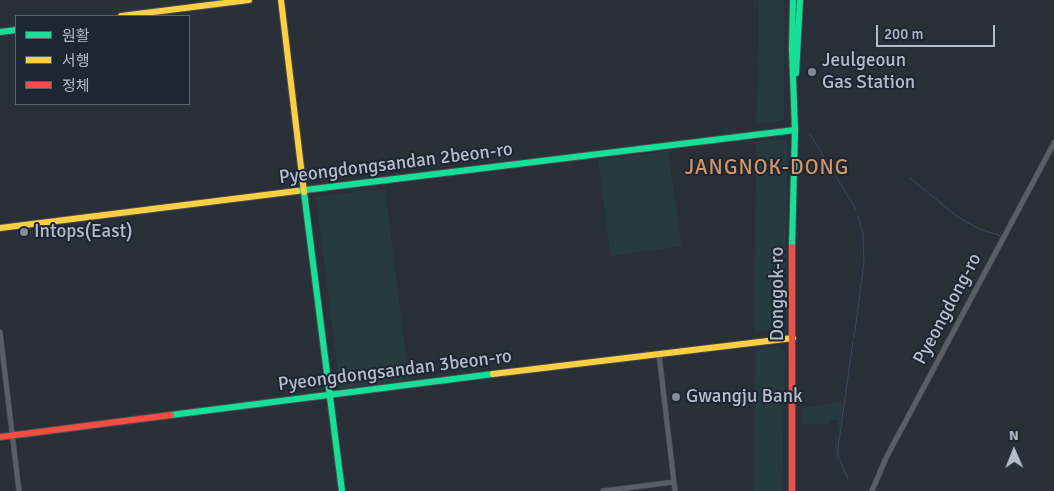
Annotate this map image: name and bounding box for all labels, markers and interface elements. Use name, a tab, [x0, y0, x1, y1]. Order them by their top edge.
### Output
legend	[15, 15, 190, 105]
scale bar	[879, 15, 998, 47]
text: 200 m	[884, 25, 924, 43]
text: 원활	[62, 27, 90, 45]
place label: Jeulgeoun Gas Station	[822, 50, 915, 94]
text: 서행	[62, 52, 90, 70]
marker: Jeulgeoun Gas Station	[806, 66, 818, 78]
text: 정체	[62, 77, 90, 95]
street label: Pyeongdongsandan 2beon-ro	[278, 138, 514, 190]
district label: JANGNOK-DONG	[683, 155, 851, 181]
place label: Intops(East)	[34, 221, 132, 243]
marker: Intops(East)	[18, 226, 30, 238]
street label: Donggok-ro	[767, 247, 789, 341]
street label: Pyeongdong-ro	[909, 249, 987, 369]
street label: Pyeongdongsandan 3beon-ro	[277, 345, 513, 397]
place label: Gwangju Bank	[686, 386, 803, 408]
marker: Gwangju Bank	[670, 391, 682, 403]
north arrow	[989, 426, 1039, 476]
text: N	[1009, 427, 1019, 444]

